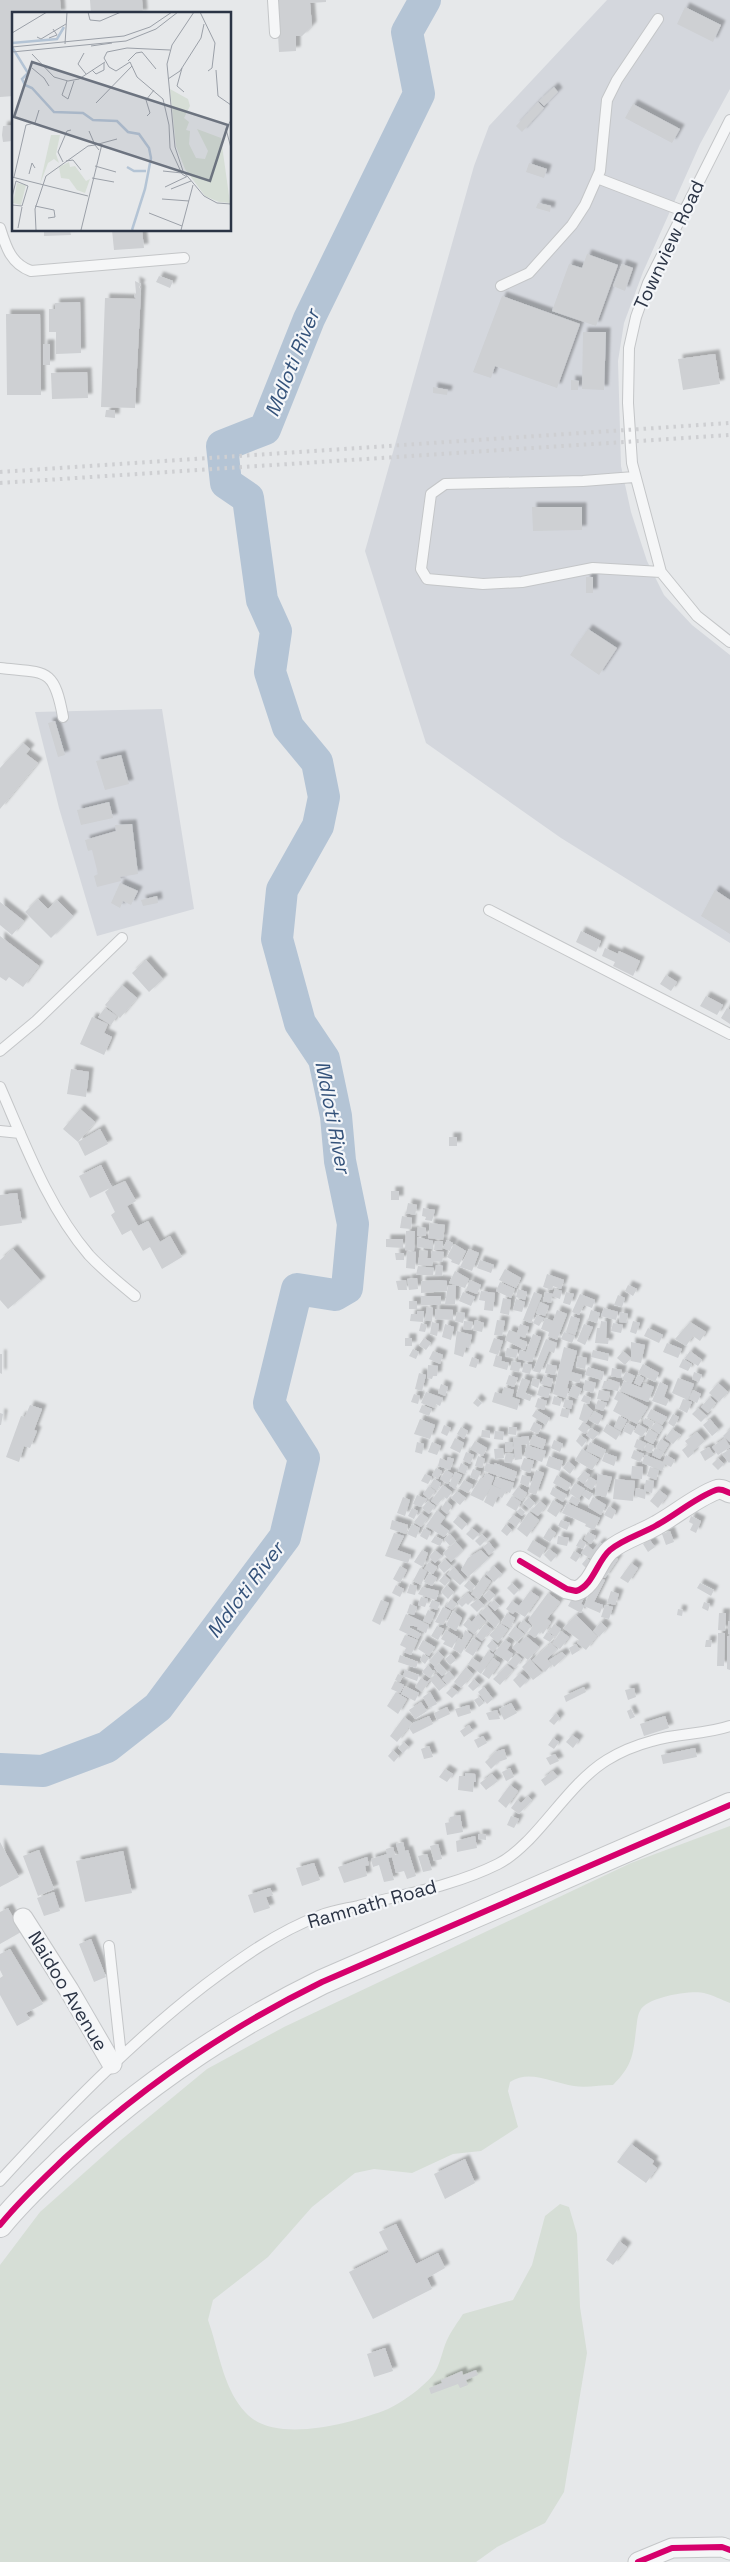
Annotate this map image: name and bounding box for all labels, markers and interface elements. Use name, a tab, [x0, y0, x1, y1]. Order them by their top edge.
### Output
inset map	[12, 12, 231, 231]
street label: Townview Road	[628, 176, 710, 314]
water label: Mdloti River	[259, 303, 326, 421]
water label: Mdloti River	[309, 1059, 357, 1178]
water label: Mdloti River	[200, 1535, 291, 1643]
street label: Ramnath Road	[305, 1874, 439, 1934]
street label: Naidoo Avenue	[22, 1926, 114, 2056]

